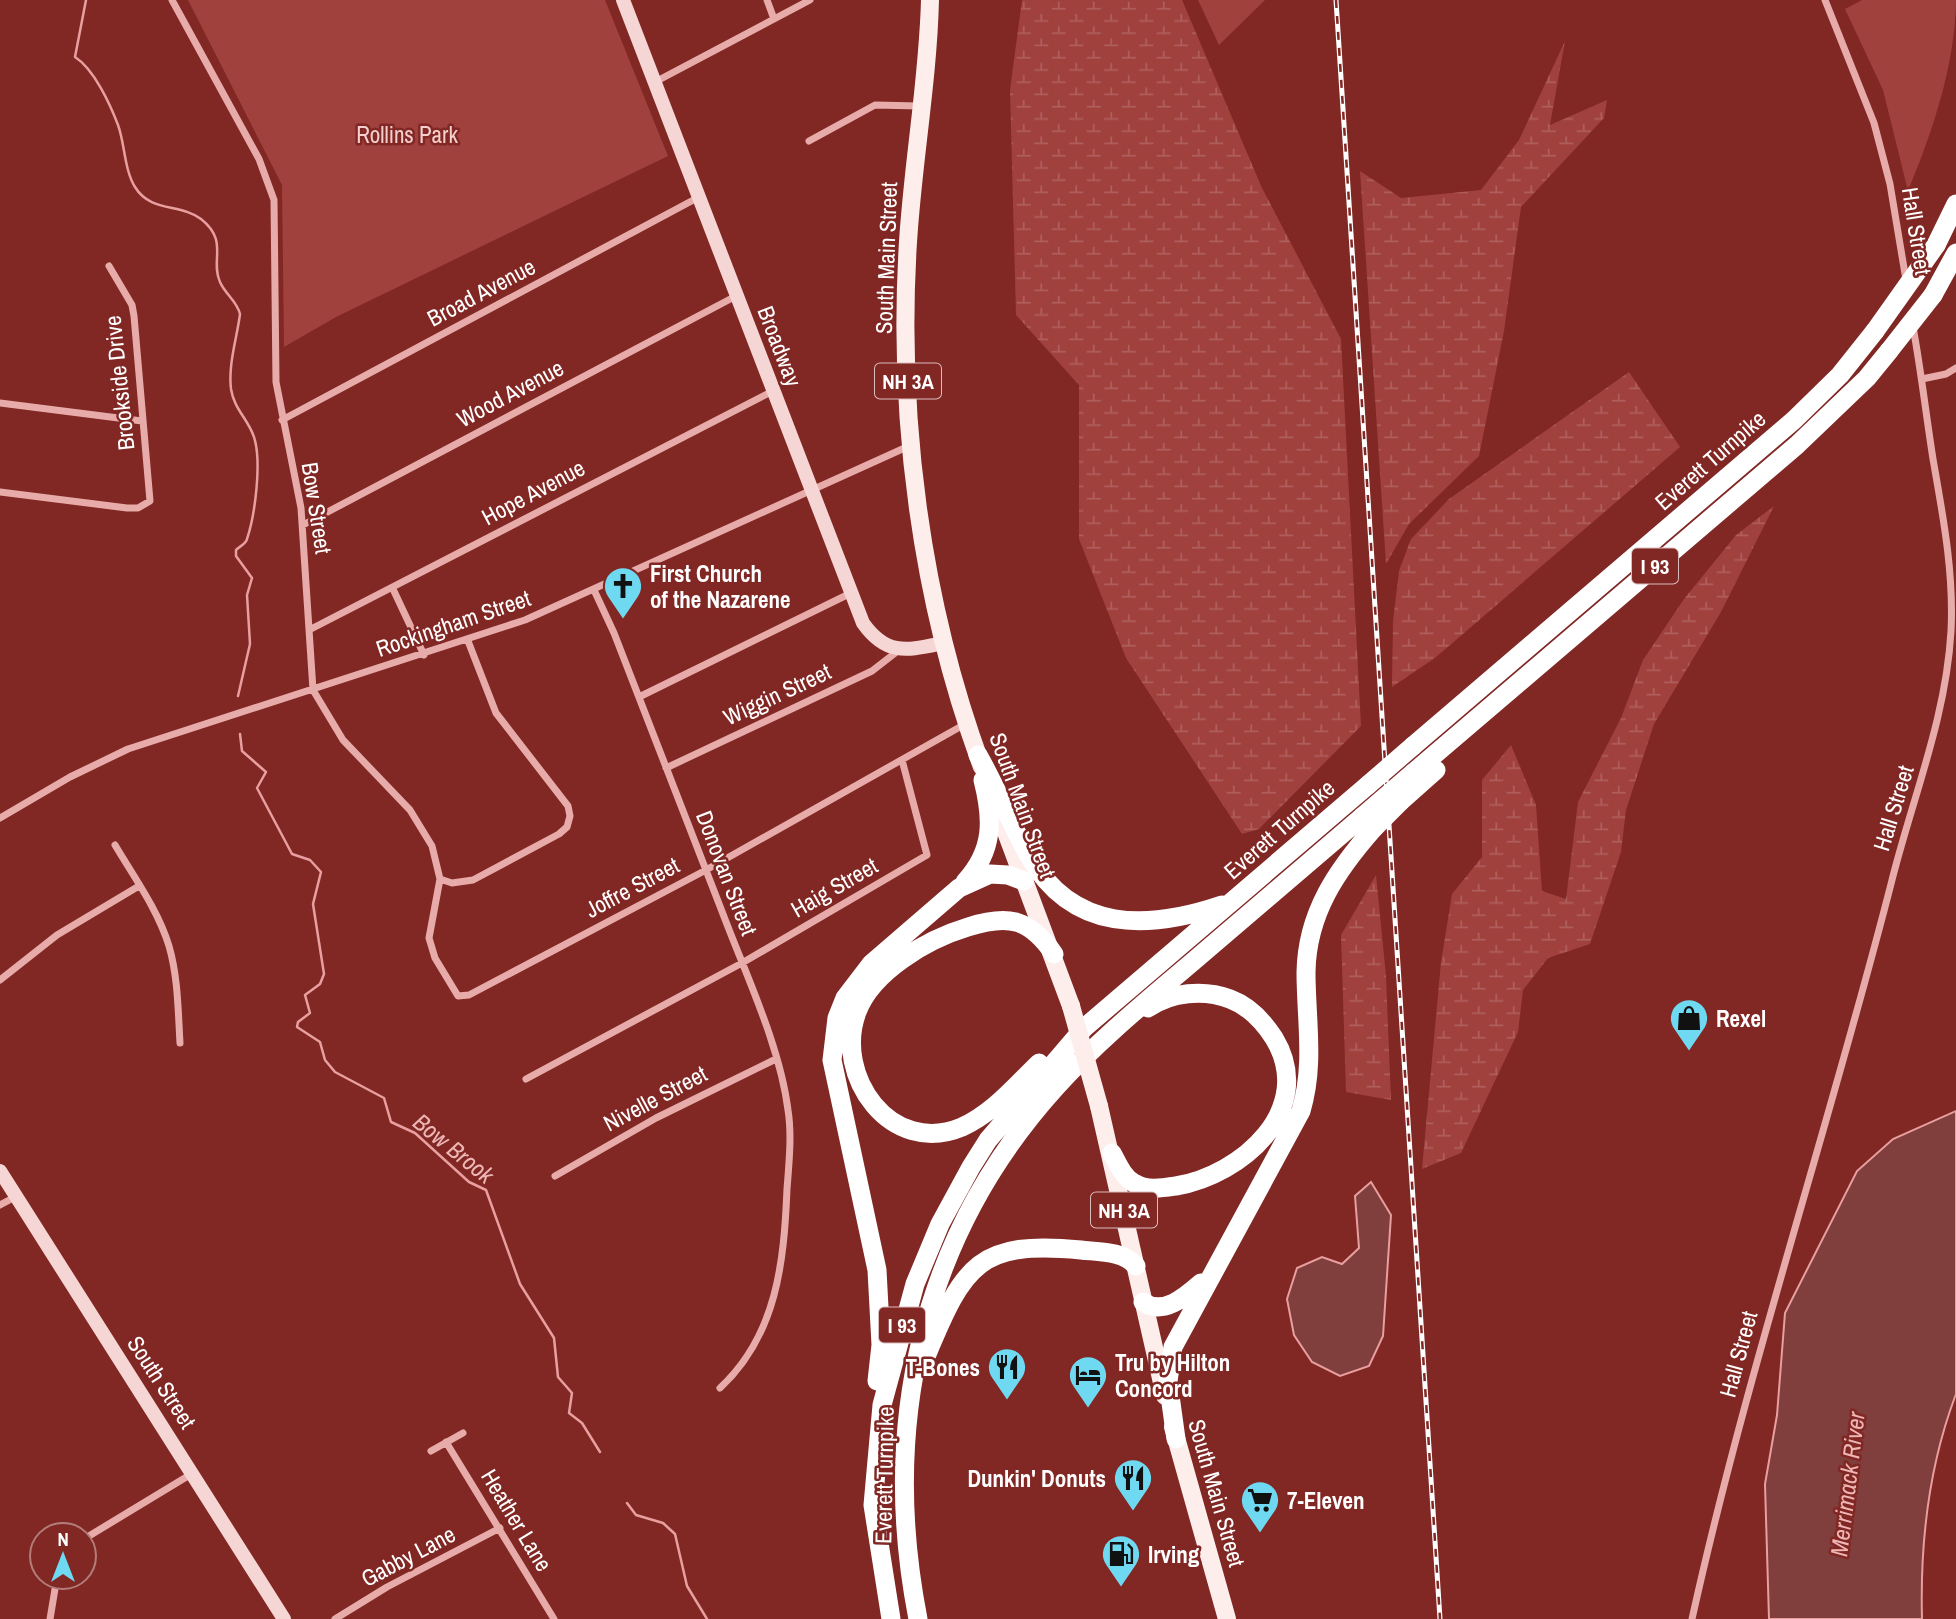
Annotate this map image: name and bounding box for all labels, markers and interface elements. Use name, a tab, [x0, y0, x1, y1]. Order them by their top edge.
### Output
park label: Rollins Park	[356, 119, 458, 150]
street label: South Main Street	[868, 181, 904, 335]
street label: Hall Street	[1895, 185, 1939, 277]
street label: Broad Avenue	[422, 251, 540, 333]
street label: Broadway	[751, 301, 810, 391]
street label: Brookside Drive	[97, 314, 141, 452]
street label: Wood Avenue	[451, 352, 569, 434]
road number: NH 3A	[875, 364, 941, 398]
street label: Everett Turnpike	[1648, 403, 1772, 517]
street label: Hope Avenue	[476, 452, 590, 532]
street label: Bow Street	[294, 460, 340, 556]
road number: I 93	[1632, 548, 1678, 584]
place label: First Church of the Nazarene	[650, 558, 790, 615]
church icon: First Church of the Nazarene	[602, 565, 644, 620]
street label: Rockingham Street	[372, 582, 534, 664]
street label: Wiggin Street	[718, 656, 836, 732]
street label: South Main Street	[982, 728, 1064, 882]
street label: Hall Street	[1865, 761, 1921, 855]
street label: Everett Turnpike	[1217, 772, 1341, 886]
street label: Donovan Street	[689, 806, 765, 940]
street label: Joffre Street	[580, 849, 684, 925]
street label: Haig Street	[785, 850, 883, 924]
shop icon: Rexel	[1668, 997, 1710, 1052]
place label: Rexel	[1716, 1003, 1766, 1034]
street label: Nivelle Street	[598, 1058, 712, 1138]
water label: Bow Brook	[407, 1106, 502, 1191]
road number: NH 3A	[1091, 1192, 1157, 1228]
street label: Hall Street	[1712, 1307, 1764, 1401]
road number: I 93	[879, 1308, 925, 1342]
street label: South Street	[120, 1330, 204, 1434]
restaurant icon: T-Bones	[986, 1346, 1028, 1401]
place label: Tru by Hilton Concord	[1115, 1347, 1230, 1404]
place label: T-Bones	[906, 1352, 980, 1383]
hotel icon: Tru by Hilton Concord	[1067, 1354, 1109, 1409]
street label: Everett Turnpike	[867, 1406, 901, 1544]
water label: Merrimack River	[1822, 1408, 1872, 1558]
street label: South Main Street	[1181, 1416, 1253, 1570]
restaurant icon: Dunkin' Donuts	[1112, 1457, 1154, 1512]
street label: Heather Lane	[474, 1463, 560, 1577]
place label: Dunkin' Donuts	[967, 1463, 1106, 1494]
supermarket icon: 7-Eleven	[1239, 1479, 1281, 1534]
place label: 7-Eleven	[1287, 1485, 1365, 1516]
street label: Gabby Lane	[355, 1518, 461, 1594]
north arrow	[28, 1521, 98, 1591]
text: N	[57, 1526, 69, 1552]
fuel station icon: Irving	[1100, 1533, 1142, 1588]
place label: Irving	[1148, 1539, 1200, 1570]

